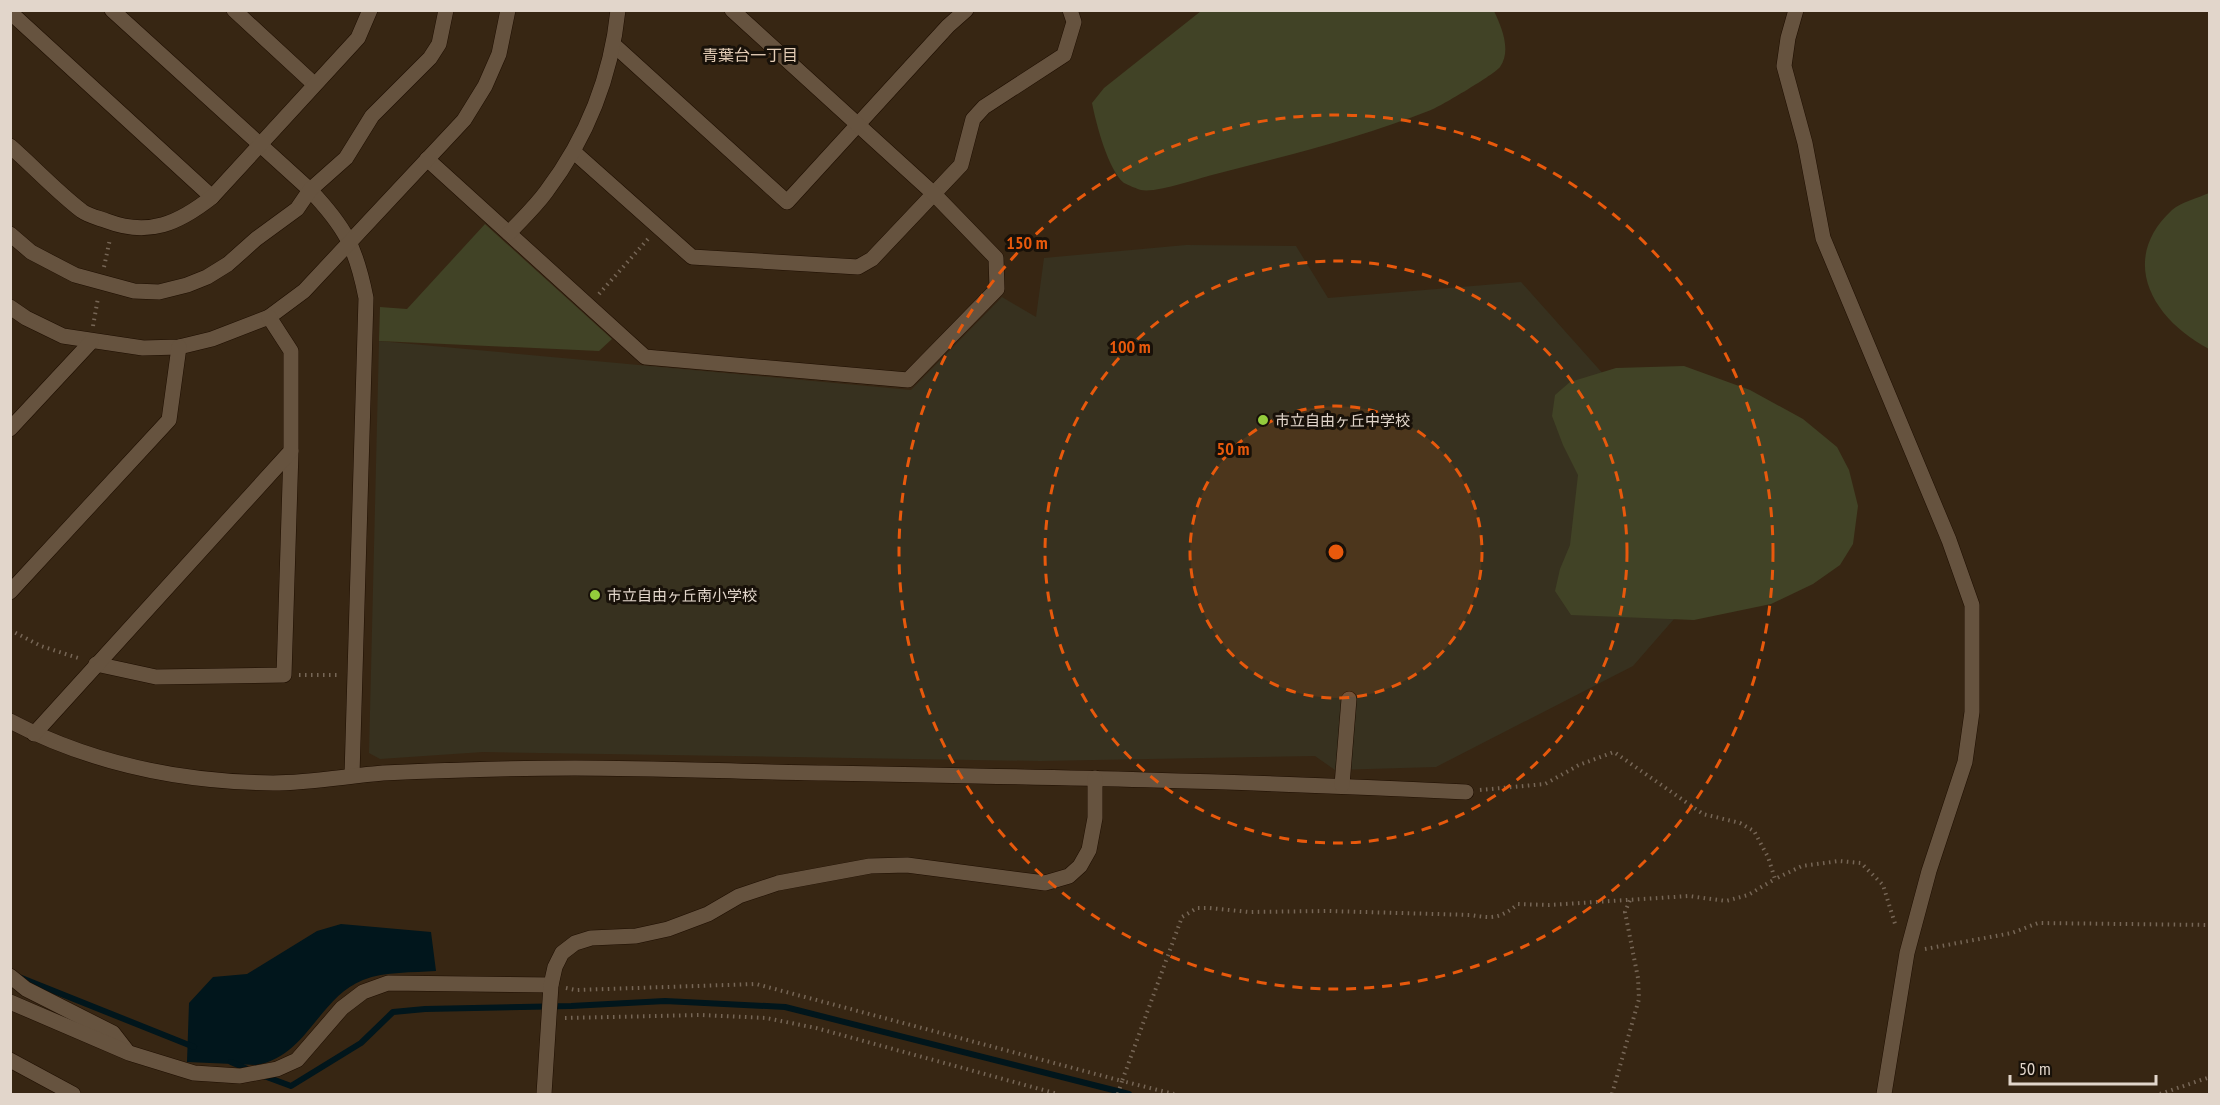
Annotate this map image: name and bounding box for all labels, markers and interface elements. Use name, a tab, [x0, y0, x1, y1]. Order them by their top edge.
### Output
district label: 青葉台一丁目	[702, 45, 798, 65]
text: 150 m	[1006, 231, 1048, 254]
text: 100 m	[1109, 335, 1151, 358]
place label: 市立自由ヶ丘中学校	[1275, 411, 1410, 430]
marker: 市立自由ヶ丘中学校	[1256, 413, 1270, 427]
text: 50 m	[1217, 437, 1249, 460]
centre of rings	[1326, 542, 1346, 562]
place label: 市立自由ヶ丘南小学校	[607, 586, 757, 605]
marker: 市立自由ヶ丘南小学校	[588, 588, 602, 602]
scale bar	[2010, 1048, 2156, 1086]
text: 50 m	[2019, 1057, 2051, 1080]

